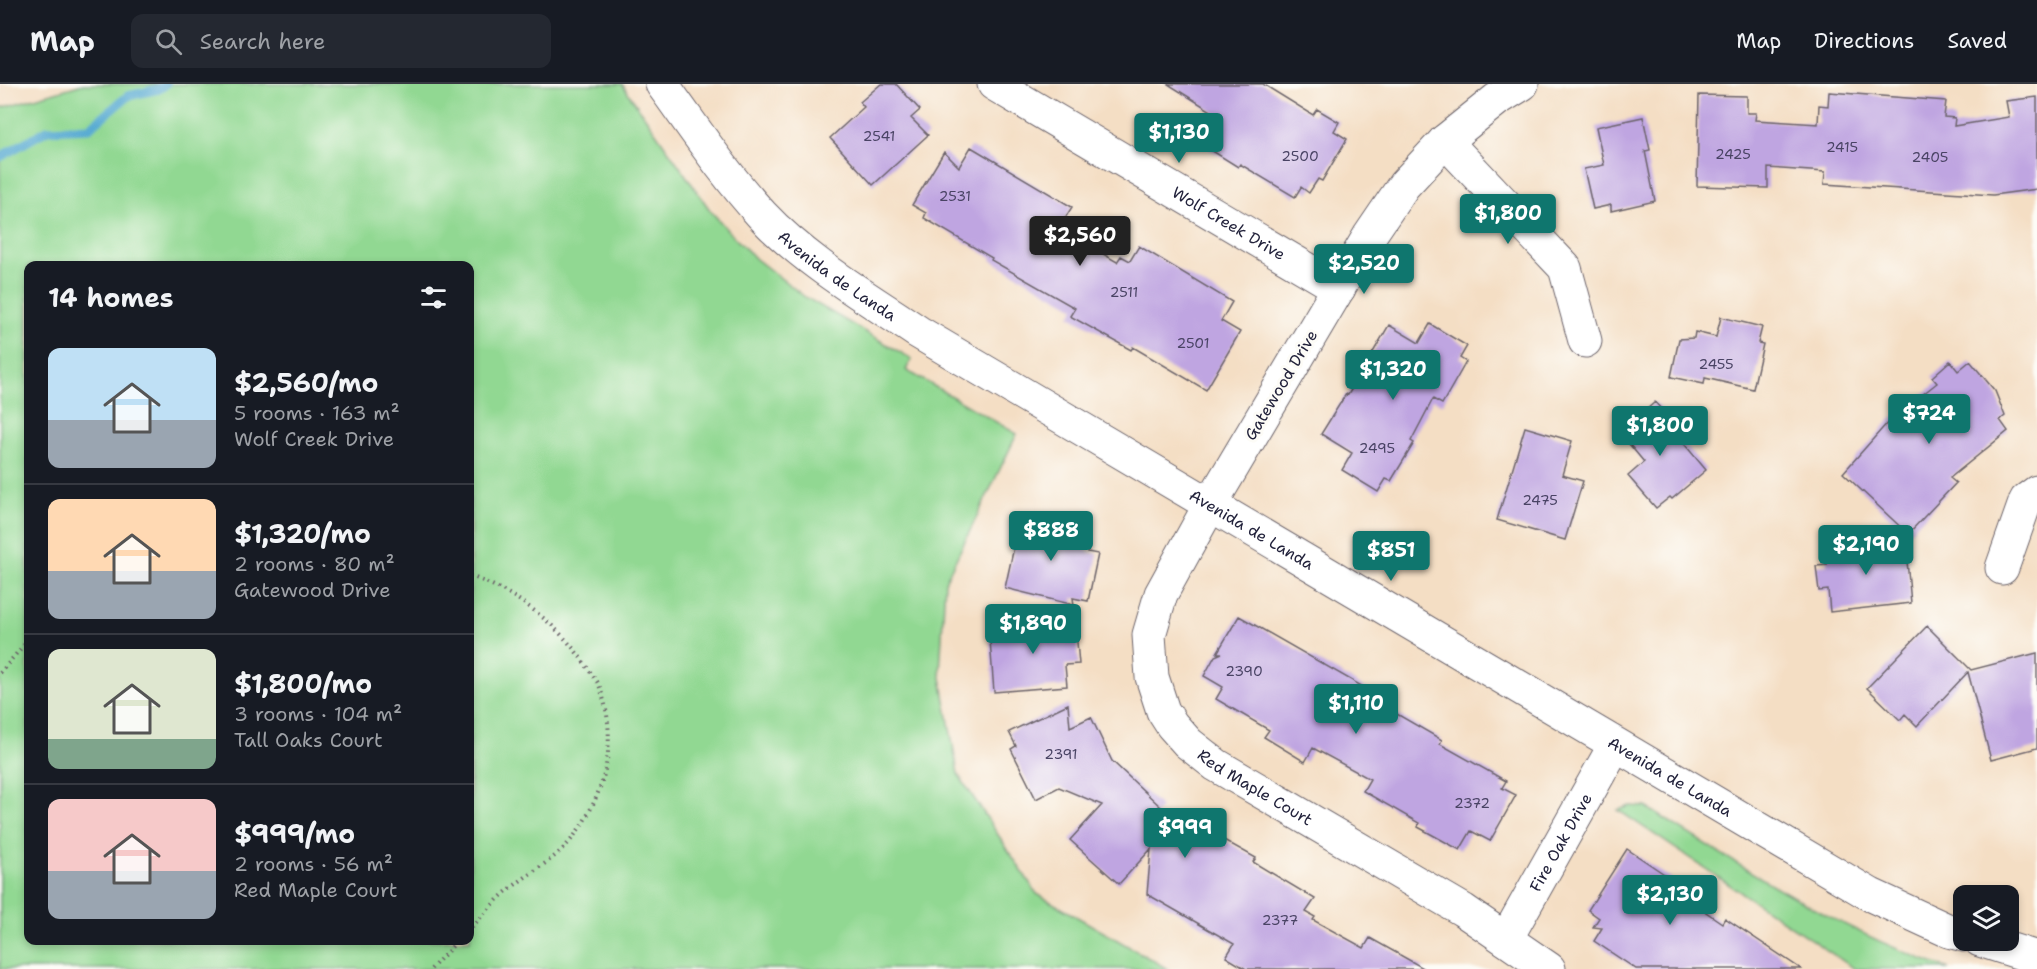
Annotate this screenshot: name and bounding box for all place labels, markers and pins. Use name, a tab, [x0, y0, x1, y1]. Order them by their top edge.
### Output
pin: $1,130	[1130, 113, 1228, 164]
pin: $1,800	[1459, 194, 1557, 245]
pin: $2,560	[1031, 216, 1129, 267]
pin: $2,520	[1315, 244, 1413, 295]
pin: $1,320	[1344, 350, 1442, 401]
pin: $724	[1893, 394, 1965, 445]
pin: $1,800	[1611, 406, 1709, 457]
pin: $888	[1015, 511, 1087, 562]
pin: $2,190	[1817, 525, 1915, 576]
pin: $851	[1355, 531, 1427, 582]
pin: $1,890	[984, 604, 1082, 655]
pin: $1,110	[1307, 684, 1405, 735]
pin: $999	[1149, 808, 1221, 859]
pin: $2,130	[1621, 875, 1719, 926]

